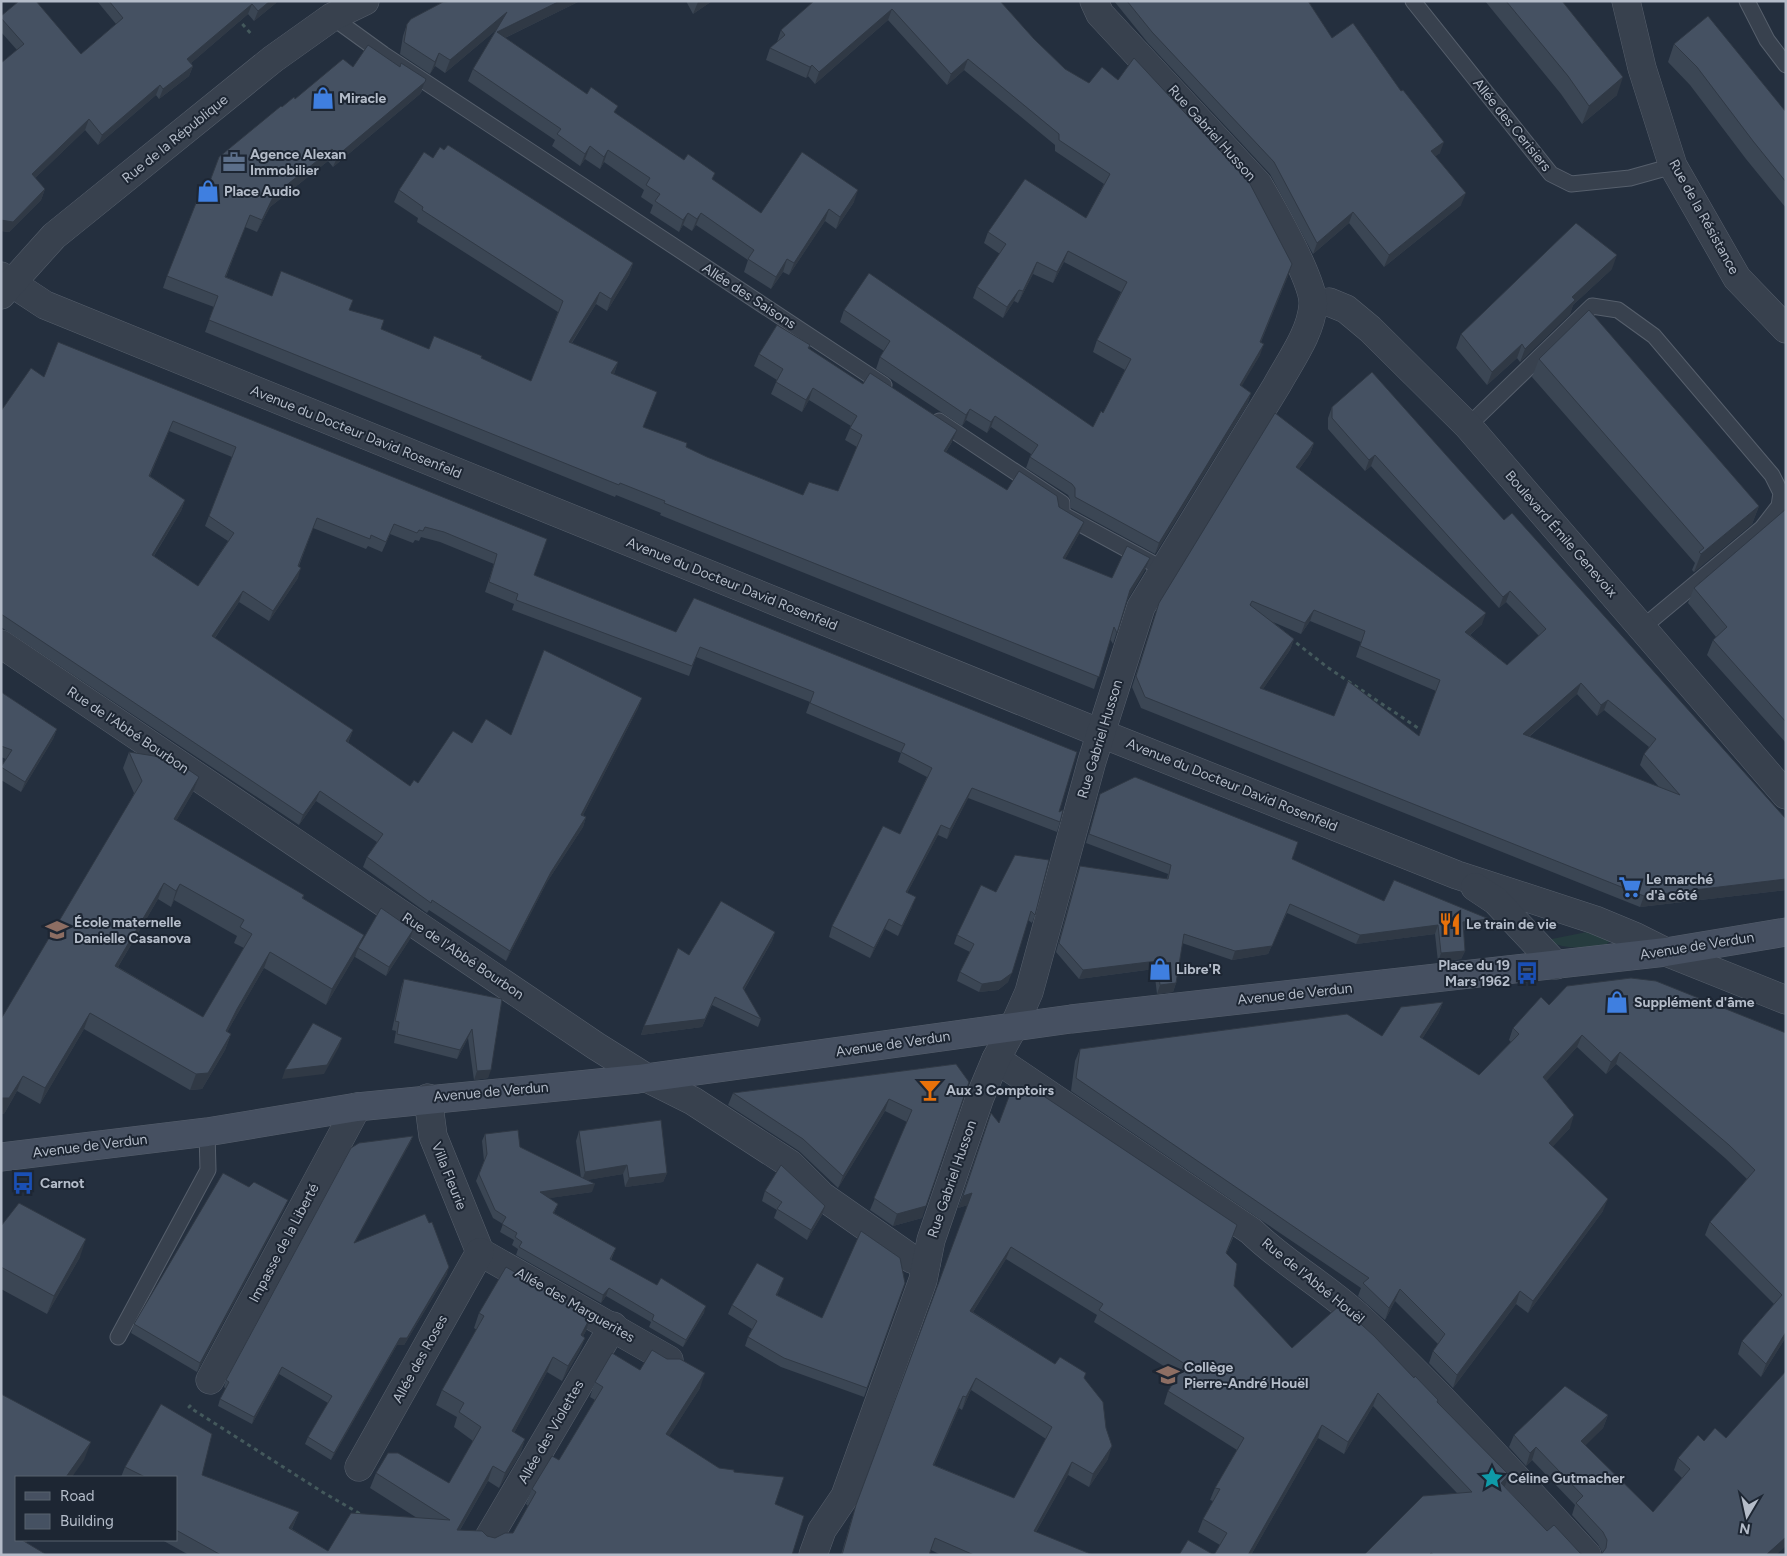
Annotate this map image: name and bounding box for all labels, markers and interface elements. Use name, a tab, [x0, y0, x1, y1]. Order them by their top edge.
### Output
street label: Allée des Cerisiers	[1469, 75, 1555, 175]
street label: Rue Gabriel Husson	[1164, 82, 1260, 185]
shop icon: Miracle	[310, 85, 336, 111]
place label: Miracle	[339, 90, 387, 107]
street label: Rue de la République	[119, 91, 232, 187]
place label: Agence Alexan Immobilier	[250, 146, 346, 179]
office icon: Agence Alexan Immobilier	[221, 149, 247, 175]
street label: Rue de la Résistance	[1665, 157, 1743, 278]
shop icon: Place Audio	[195, 178, 221, 204]
place label: Place Audio	[224, 183, 300, 200]
street label: Allée des Saisons	[699, 259, 799, 333]
street label: Avenue du Docteur David Rosenfeld	[248, 382, 464, 482]
street label: Boulevard Émile Genevoix	[1501, 467, 1621, 601]
street label: Avenue du Docteur David Rosenfeld	[624, 534, 840, 634]
street label: Rue Gabriel Husson	[1074, 677, 1126, 800]
street label: Rue de l'Abbé Bourbon	[64, 683, 192, 777]
street label: Avenue du Docteur David Rosenfeld	[1124, 735, 1340, 835]
place label: Le marché d'à côté	[1646, 871, 1713, 904]
supermarket icon: Le marché d'à côté	[1617, 874, 1643, 900]
street label: Rue de l'Abbé Bourbon	[399, 909, 527, 1003]
restaurant icon: Le train de vie	[1437, 911, 1463, 937]
place label: École maternelle Danielle Casanova	[74, 914, 191, 947]
place label: Le train de vie	[1466, 916, 1557, 933]
school or university icon: École maternelle Danielle Casanova	[44, 917, 70, 943]
street label: Avenue de Verdun	[1639, 929, 1756, 963]
shop icon: Libre'R	[1147, 956, 1173, 982]
place label: Place du 19 Mars 1962	[1438, 957, 1510, 990]
bus stop icon: Place du 19 Mars 1962	[1514, 960, 1540, 986]
place label: Libre'R	[1176, 961, 1221, 978]
street label: Avenue de Verdun	[1237, 979, 1353, 1008]
shop icon: Supplément d'âme	[1604, 989, 1630, 1015]
place label: Supplément d'âme	[1634, 994, 1755, 1011]
street label: Avenue de Verdun	[835, 1028, 952, 1060]
bar icon: Aux 3 Comptoirs	[917, 1077, 943, 1103]
street label: Avenue de Verdun	[433, 1078, 549, 1105]
place label: Aux 3 Comptoirs	[946, 1082, 1054, 1099]
street label: Rue Gabriel Husson	[924, 1118, 980, 1240]
street label: Avenue de Verdun	[32, 1131, 149, 1161]
street label: Villa Fleurie	[428, 1140, 470, 1213]
bus stop icon: Carnot	[10, 1170, 36, 1196]
place label: Carnot	[40, 1175, 85, 1192]
street label: Impasse de la Liberté	[245, 1180, 323, 1305]
street label: Rue de l'Abbé Houël	[1258, 1234, 1368, 1328]
street label: Allée des Marguerites	[512, 1264, 638, 1346]
street label: Allée des Roses	[389, 1312, 451, 1406]
place label: Collège Pierre-André Houël	[1184, 1359, 1309, 1392]
school or university icon: Collège Pierre-André Houël	[1155, 1362, 1181, 1388]
street label: Allée des Violettes	[514, 1377, 588, 1487]
place icon: Céline Gutmacher	[1479, 1465, 1505, 1491]
place label: Céline Gutmacher	[1508, 1470, 1625, 1487]
legend	[15, 1476, 178, 1541]
text: Road	[60, 1487, 95, 1505]
north arrow	[1722, 1491, 1772, 1541]
text: Building	[60, 1512, 114, 1530]
text: N	[1738, 1519, 1752, 1538]

